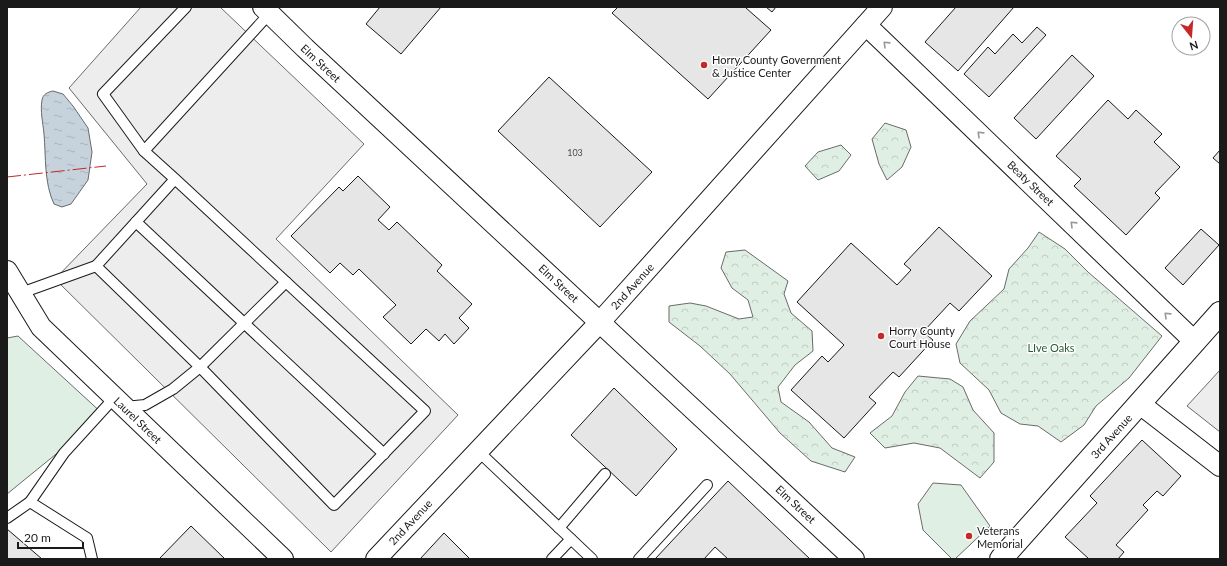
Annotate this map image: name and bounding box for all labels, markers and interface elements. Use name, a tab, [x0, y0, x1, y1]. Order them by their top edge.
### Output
north arrow	[1171, 16, 1211, 56]
text: N	[1188, 39, 1200, 53]
street label: Elm Street	[298, 41, 344, 85]
one-way arrow	[883, 41, 891, 49]
place label: Horry County Government & Justice Center	[712, 53, 841, 79]
marker: Horry County Government & Justice Center	[699, 60, 709, 70]
one-way arrow	[977, 131, 985, 139]
house number: 103	[567, 147, 583, 158]
street label: Beaty Street	[1005, 158, 1057, 208]
one-way arrow	[1070, 221, 1078, 229]
street label: 2nd Avenue	[608, 260, 656, 312]
street label: Elm Street	[536, 261, 582, 305]
one-way arrow	[1164, 312, 1172, 319]
place label: Horry County Court House	[889, 324, 955, 350]
marker: Horry County Court House	[876, 331, 886, 341]
park label: LIve Oaks	[1027, 341, 1075, 354]
street label: Laurel Street	[111, 394, 165, 446]
street label: 3rd Avenue	[1088, 411, 1134, 461]
street label: Elm Street	[773, 482, 819, 526]
street label: 2nd Avenue	[386, 496, 435, 547]
scale bar	[18, 524, 83, 550]
place label: Veterans Memorial	[977, 524, 1023, 550]
text: 20 m	[24, 530, 51, 545]
marker: Veterans Memorial	[964, 531, 974, 541]

